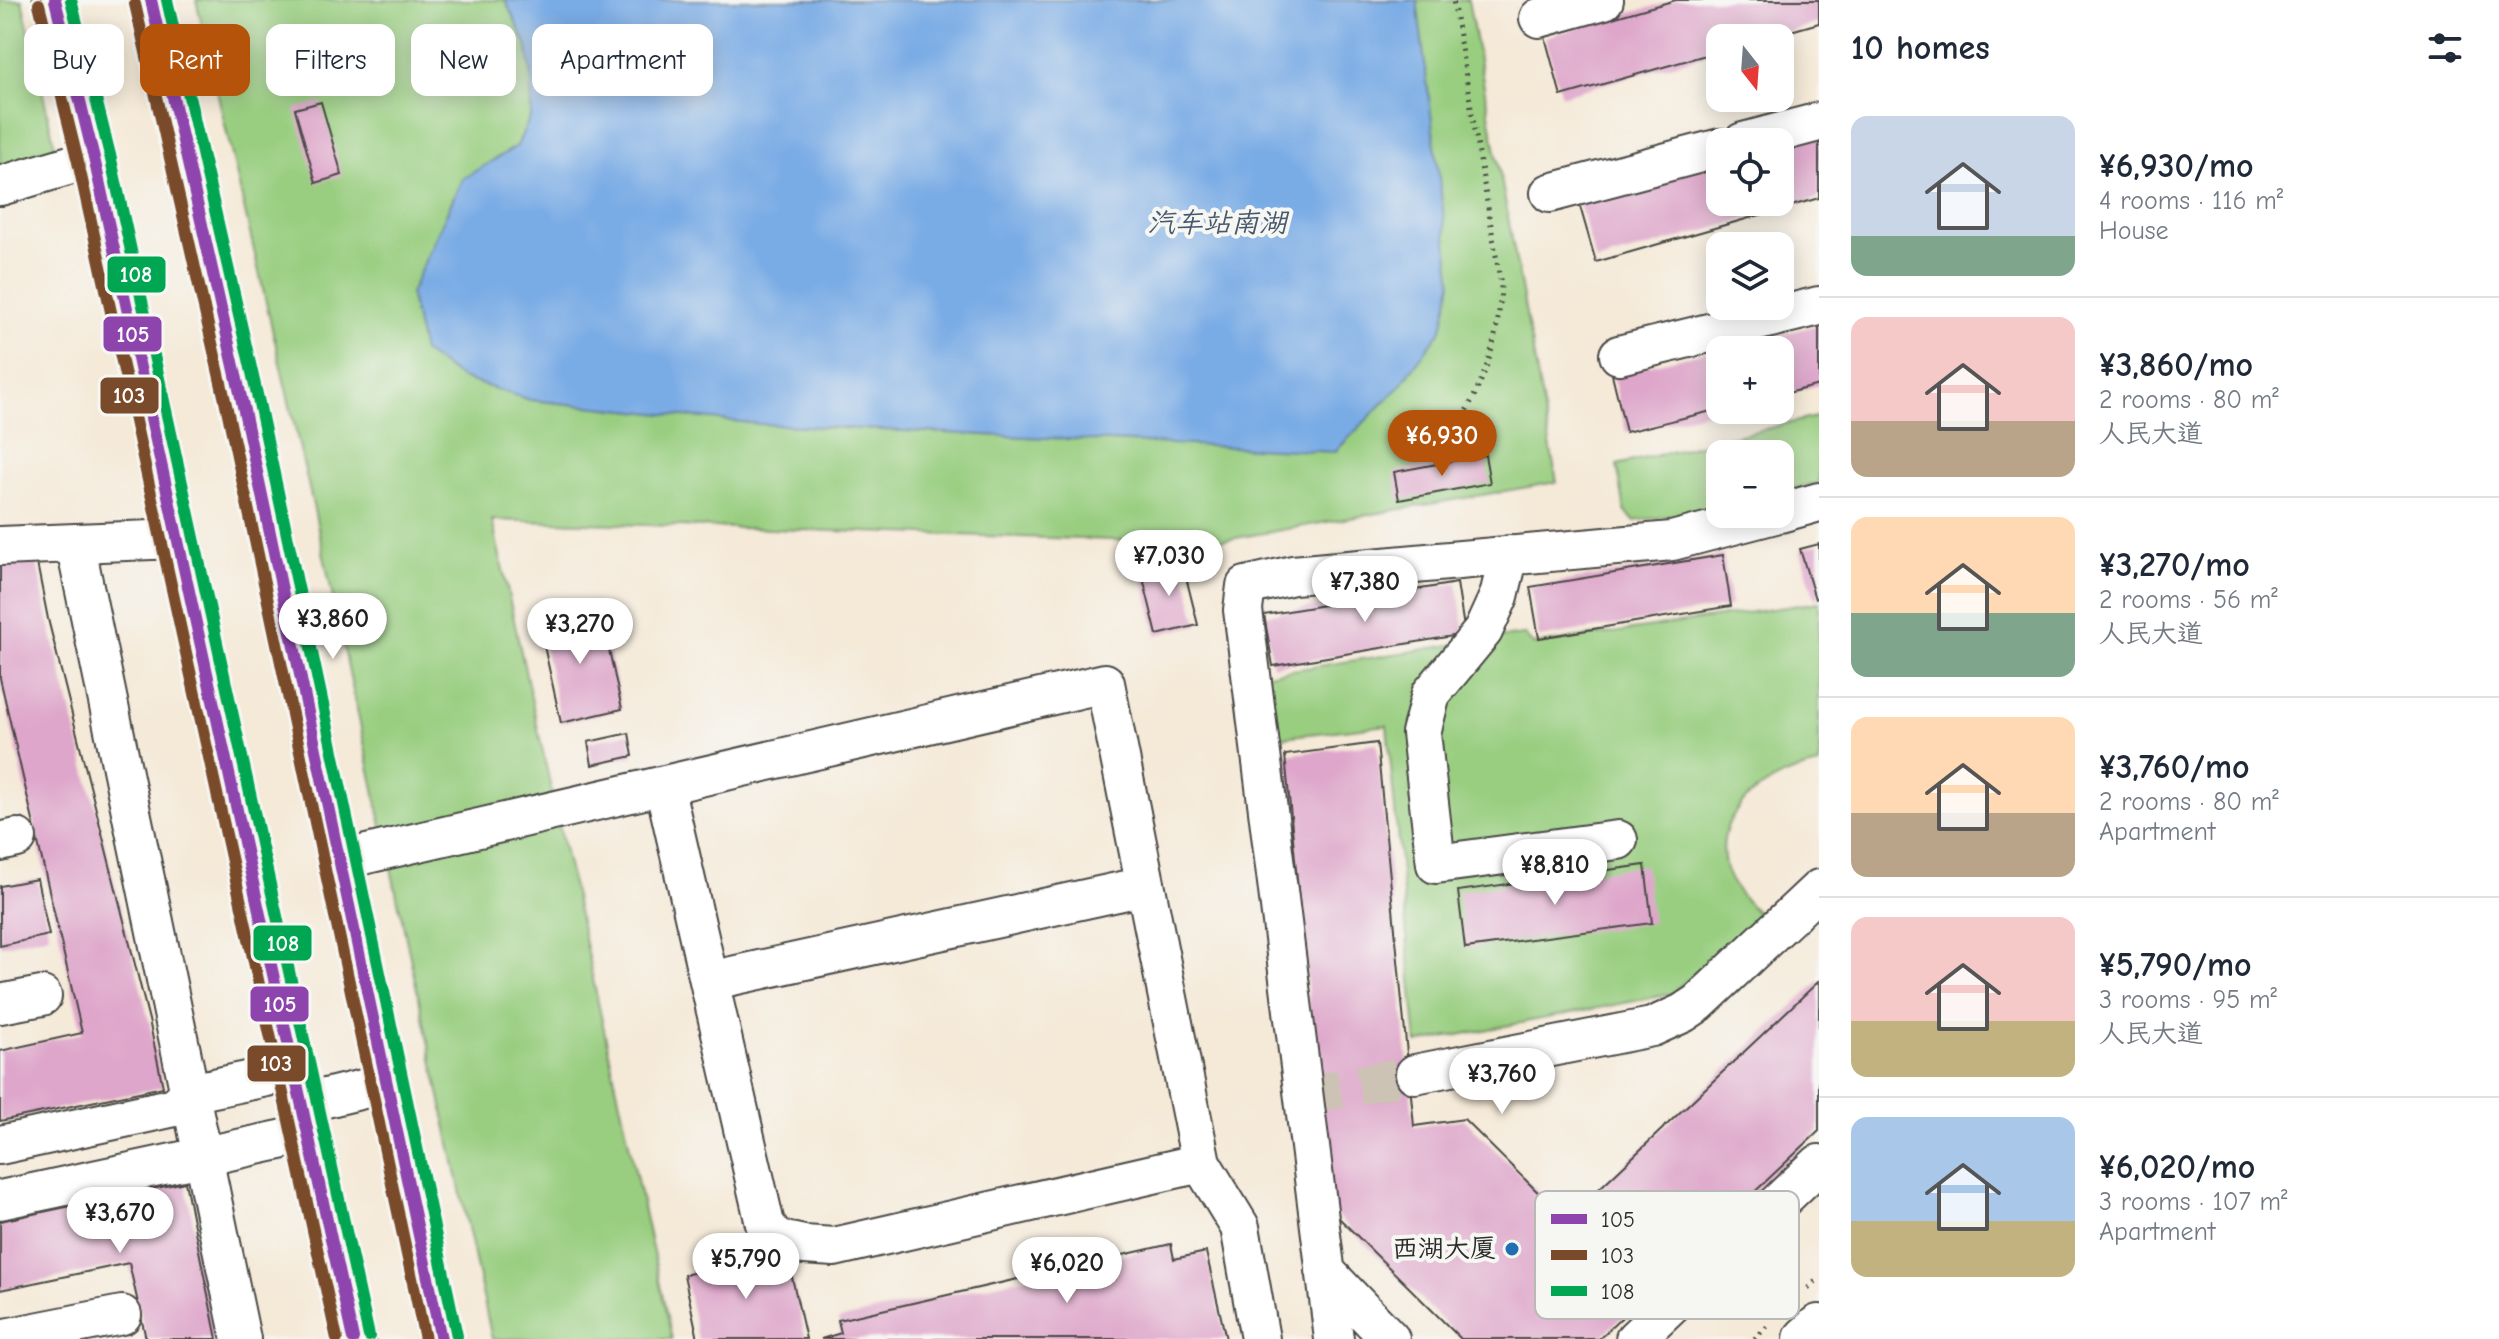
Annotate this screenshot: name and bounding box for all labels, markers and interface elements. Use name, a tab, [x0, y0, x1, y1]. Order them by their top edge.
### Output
chip: Buy	[24, 24, 124, 96]
chip: Rent	[140, 24, 250, 96]
chip: Filters	[266, 24, 395, 96]
chip: New	[411, 24, 516, 96]
chip: Apartment	[532, 24, 713, 96]
north arrow	[1706, 24, 1794, 112]
map controls	[1706, 24, 1794, 528]
icon: filters	[2423, 26, 2467, 70]
text: 10 homes	[1851, 28, 1990, 68]
button: locate	[1706, 128, 1794, 216]
text: ¥6,930/mo	[2099, 146, 2254, 186]
icon: home	[1915, 148, 2011, 244]
text: 4 rooms · 116 m²	[2099, 186, 2283, 216]
water label: 汽车站南湖	[1147, 207, 1290, 239]
text: House	[2099, 216, 2169, 246]
button: layers	[1706, 232, 1794, 320]
line badge: 108	[106, 255, 167, 294]
text: 108	[120, 262, 152, 288]
line badge: 105	[102, 315, 163, 353]
text: 105	[117, 322, 149, 348]
button: +	[1706, 336, 1794, 424]
text: ¥3,860/mo	[2099, 345, 2253, 385]
icon: home	[1915, 349, 2011, 445]
line badge: 103	[99, 376, 160, 415]
text: 103	[113, 383, 145, 409]
text: 2 rooms · 80 m²	[2099, 385, 2279, 415]
pin: ¥6,930	[1377, 410, 1507, 478]
text: 人民大道	[2099, 419, 2203, 449]
text: ¥6,930	[1406, 421, 1478, 451]
button: −	[1706, 440, 1794, 528]
pin: ¥7,030	[1104, 530, 1234, 598]
text: ¥7,030	[1133, 541, 1205, 571]
text: ¥3,270/mo	[2099, 545, 2250, 585]
icon: home	[1915, 549, 2011, 645]
pin: ¥7,380	[1300, 556, 1430, 624]
text: ¥7,380	[1330, 567, 1400, 597]
text: 2 rooms · 56 m²	[2099, 585, 2278, 615]
pin: ¥3,860	[268, 593, 398, 661]
pin: ¥3,270	[515, 598, 645, 666]
text: ¥3,860	[297, 604, 369, 634]
text: ¥3,270	[545, 609, 615, 639]
text: 人民大道	[2099, 619, 2203, 649]
text: ¥3,760/mo	[2099, 747, 2250, 787]
icon: home	[1915, 749, 2011, 845]
text: 2 rooms · 80 m²	[2099, 787, 2279, 817]
text: Apartment	[2099, 817, 2215, 847]
pin: ¥8,810	[1490, 839, 1620, 907]
text: ¥8,810	[1520, 850, 1590, 880]
line badge: 108	[252, 924, 313, 962]
text: 108	[267, 931, 299, 957]
text: ¥5,790/mo	[2099, 945, 2252, 985]
icon: home	[1915, 949, 2011, 1045]
line badge: 105	[249, 985, 310, 1023]
text: 3 rooms · 95 m²	[2099, 985, 2277, 1015]
text: 105	[264, 992, 296, 1018]
text: 人民大道	[2099, 1019, 2203, 1049]
line badge: 103	[246, 1044, 307, 1083]
pin: ¥3,760	[1437, 1048, 1567, 1116]
text: 103	[260, 1051, 292, 1077]
text: ¥3,760	[1467, 1059, 1537, 1089]
text: ¥6,020/mo	[2099, 1147, 2255, 1187]
icon: home	[1915, 1149, 2011, 1245]
pin: ¥3,670	[55, 1187, 185, 1255]
text: 3 rooms · 107 m²	[2099, 1187, 2288, 1217]
legend	[1535, 1191, 1799, 1319]
text: ¥3,670	[85, 1198, 155, 1228]
text: 105	[1601, 1207, 1635, 1233]
text: Apartment	[2099, 1217, 2215, 1247]
pin: ¥5,790	[681, 1233, 811, 1301]
place label: 西湖大厦	[1392, 1234, 1496, 1264]
pin: ¥6,020	[1002, 1237, 1132, 1305]
marker: 西湖大厦	[1503, 1240, 1521, 1258]
text: 103	[1601, 1243, 1634, 1269]
text: ¥5,790	[710, 1244, 782, 1274]
text: ¥6,020	[1030, 1248, 1104, 1278]
text: 108	[1601, 1279, 1634, 1305]

